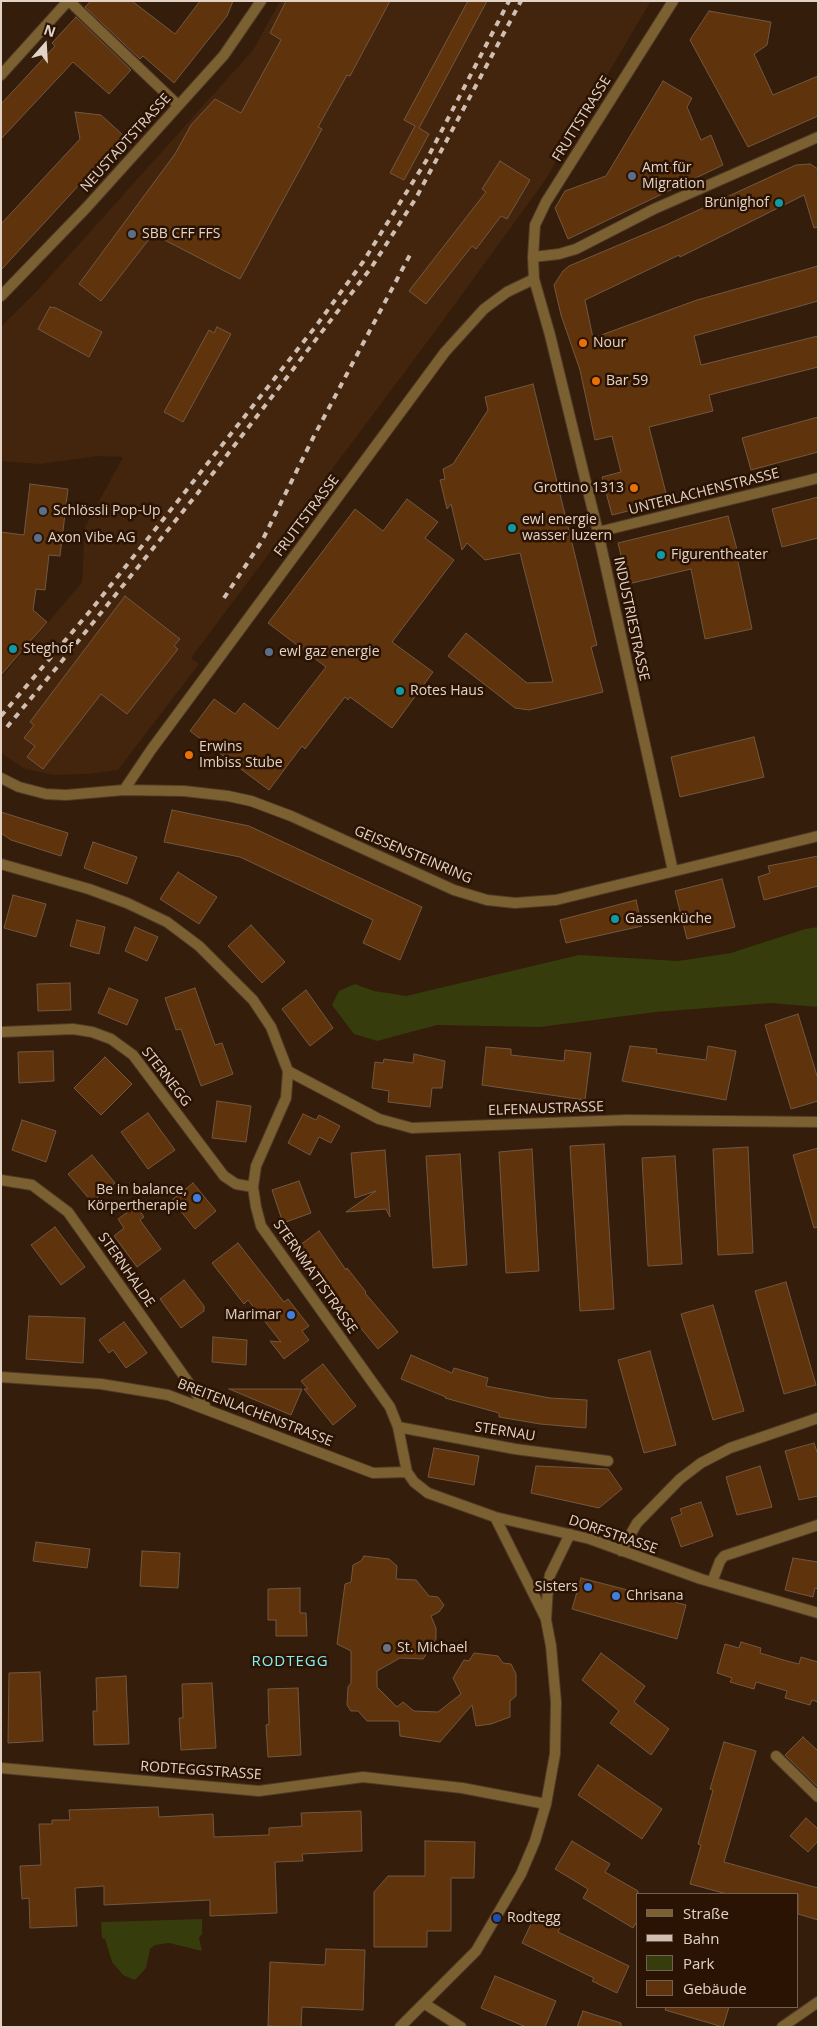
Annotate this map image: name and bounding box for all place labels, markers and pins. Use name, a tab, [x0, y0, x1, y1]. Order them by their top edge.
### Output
place label: Amt für Migration	[642, 160, 705, 192]
marker: Amt für Migration	[626, 170, 638, 182]
place label: Brünighof	[704, 195, 769, 211]
marker: Brünighof	[773, 197, 785, 209]
place label: SBB CFF FFS	[142, 226, 220, 242]
marker: SBB CFF FFS	[126, 228, 138, 240]
place label: Nour	[593, 335, 626, 351]
marker: Nour	[577, 337, 589, 349]
place label: Bar 59	[606, 373, 648, 389]
marker: Bar 59	[590, 375, 602, 387]
place label: Grottino 1313	[533, 480, 624, 496]
marker: Grottino 1313	[628, 482, 640, 494]
place label: Schlössli Pop-Up	[53, 503, 161, 519]
marker: Schlössli Pop-Up	[37, 505, 49, 517]
place label: ewl energie wasser luzern	[522, 512, 612, 544]
marker: ewl energie wasser luzern	[506, 522, 518, 534]
place label: Axon Vibe AG	[48, 530, 136, 546]
marker: Axon Vibe AG	[32, 532, 44, 544]
place label: Figurentheater	[671, 547, 768, 563]
marker: Figurentheater	[655, 549, 667, 561]
place label: Steghof	[23, 641, 73, 657]
marker: Steghof	[7, 643, 19, 655]
place label: ewl gaz energie	[279, 644, 379, 660]
marker: ewl gaz energie	[263, 646, 275, 658]
place label: Rotes Haus	[410, 683, 484, 699]
marker: Rotes Haus	[394, 685, 406, 697]
place label: Erwins Imbiss Stube	[199, 739, 283, 772]
marker: Erwins Imbiss Stube	[183, 749, 195, 761]
place label: Gassenküche	[625, 911, 712, 927]
marker: Gassenküche	[609, 913, 621, 925]
place label: Be in balance, Körpertherapie	[87, 1182, 187, 1214]
marker: Be in balance, Körpertherapie	[191, 1192, 203, 1204]
place label: Marimar	[225, 1307, 281, 1323]
marker: Marimar	[285, 1309, 297, 1321]
place label: Sisters	[535, 1579, 578, 1595]
marker: Sisters	[582, 1581, 594, 1593]
place label: Chrisana	[626, 1588, 683, 1604]
marker: Chrisana	[610, 1590, 622, 1602]
place label: St. Michael	[397, 1640, 468, 1656]
marker: St. Michael	[381, 1642, 393, 1654]
place label: Rodtegg	[507, 1910, 561, 1926]
marker: Rodtegg	[491, 1912, 503, 1924]

